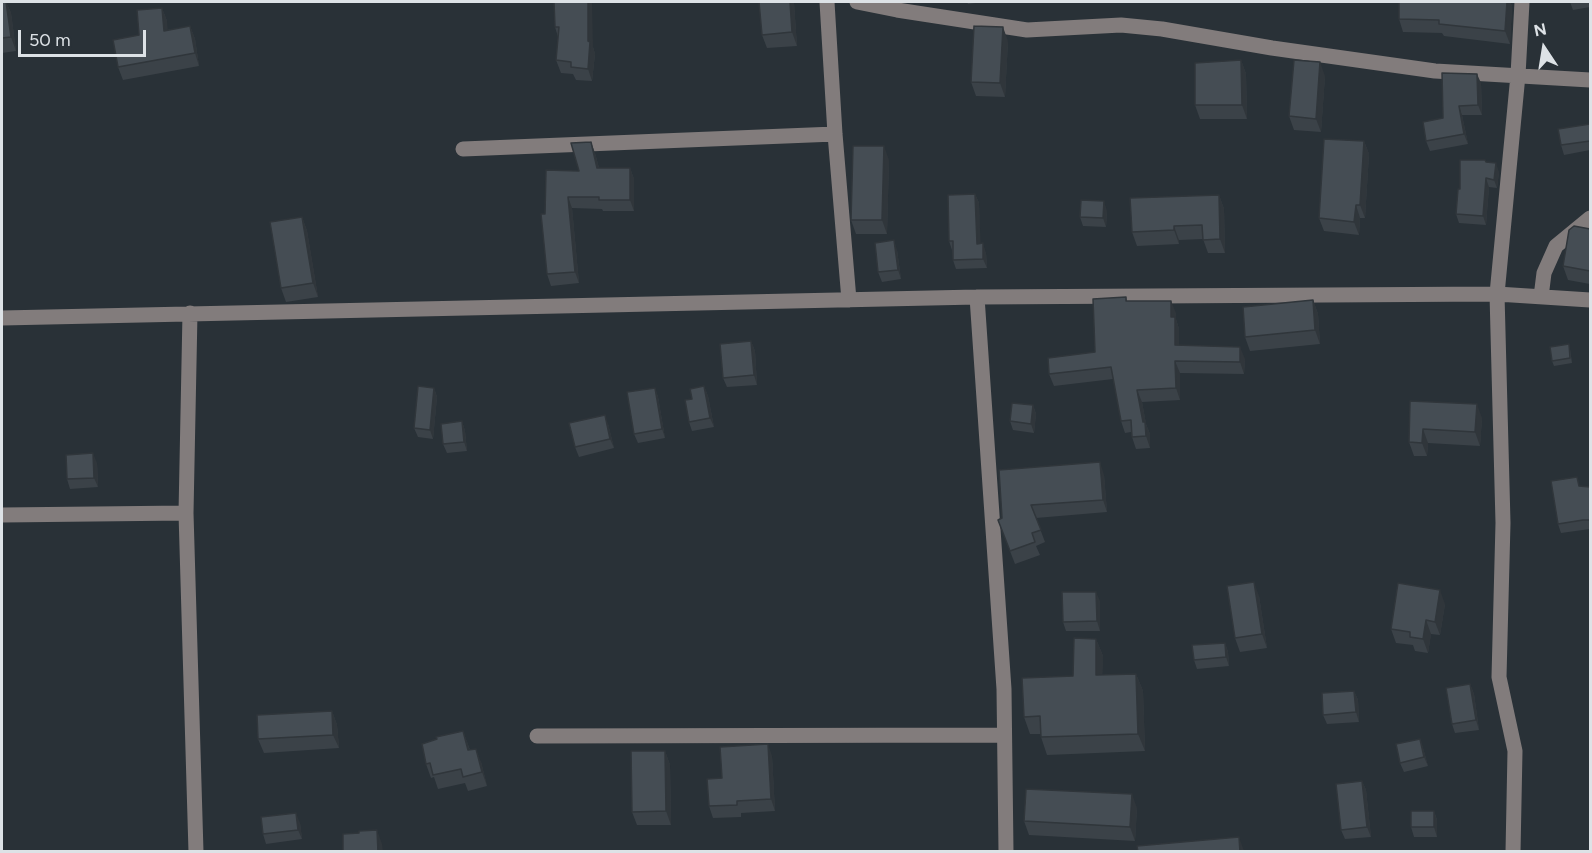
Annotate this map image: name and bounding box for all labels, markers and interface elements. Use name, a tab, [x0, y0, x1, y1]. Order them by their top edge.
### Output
scale bar	[21, 18, 148, 56]
north arrow	[1514, 18, 1574, 78]
text: N	[1532, 19, 1548, 40]
text: 50 m	[29, 29, 71, 51]

